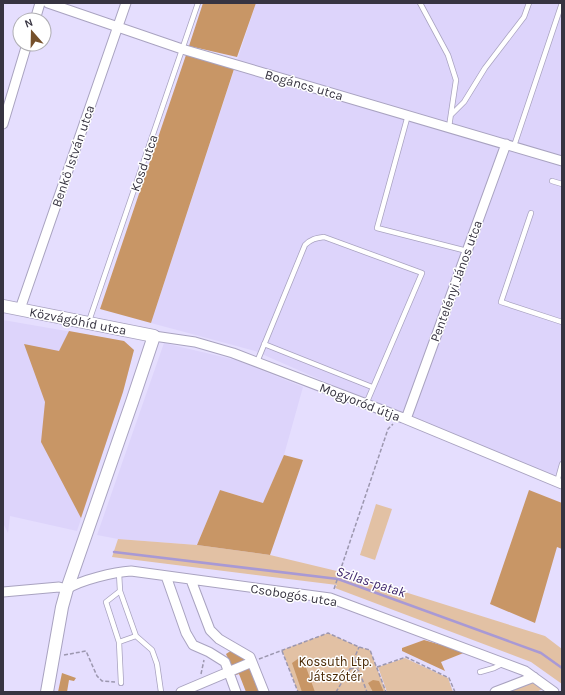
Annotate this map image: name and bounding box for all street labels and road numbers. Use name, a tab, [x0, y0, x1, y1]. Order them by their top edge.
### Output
street label: Bogáncs utca	[263, 67, 345, 103]
street label: Benkő István utca	[49, 103, 97, 209]
street label: Kosd utca	[127, 133, 161, 193]
street label: Pentelényi János utca	[427, 218, 485, 344]
street label: Közvágóhíd utca	[28, 304, 128, 338]
street label: Mogyoród útja	[317, 380, 403, 424]
street label: Csobogós utca	[250, 581, 338, 609]

